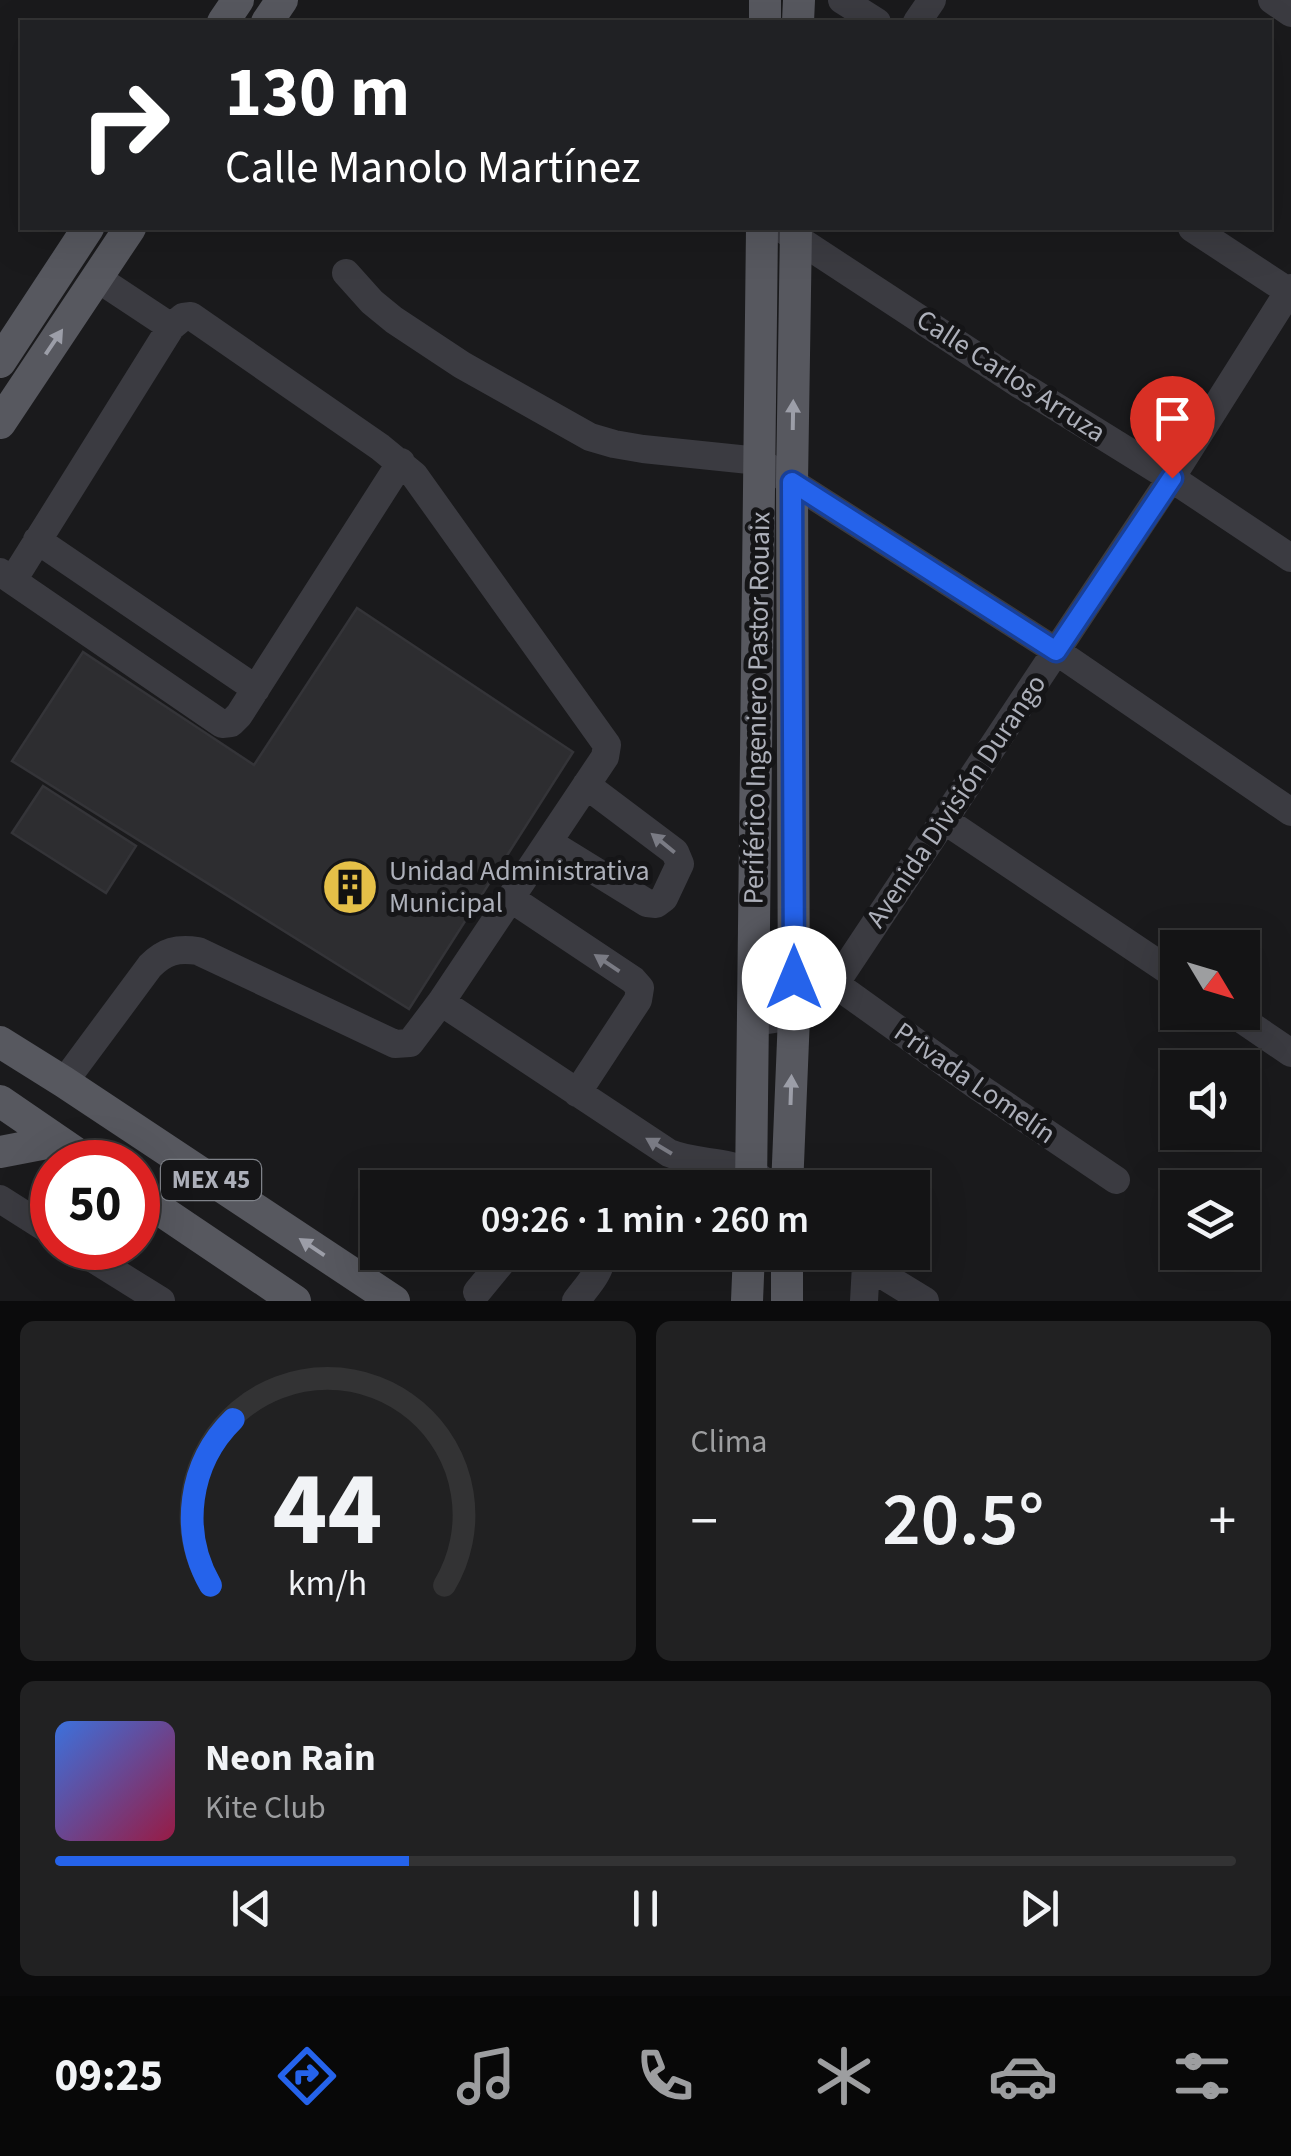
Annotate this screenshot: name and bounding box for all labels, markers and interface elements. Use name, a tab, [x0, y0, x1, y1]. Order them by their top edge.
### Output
text: 130 m	[225, 43, 410, 143]
icon: right	[60, 60, 190, 190]
text: Calle Manolo Martínez	[225, 136, 640, 200]
street label: Calle Carlos Arruza	[908, 300, 1114, 452]
one-way arrow	[44, 328, 63, 356]
pin	[1130, 376, 1215, 479]
icon: arrive	[1145, 391, 1200, 446]
one-way arrow	[785, 399, 801, 431]
street label: Periférico Ingeniero Pastor Rouaix	[734, 511, 780, 905]
street label: Avenida División Durango	[856, 666, 1056, 936]
one-way arrow	[650, 833, 675, 854]
place label: Unidad Administrativa Municipal	[389, 851, 650, 923]
building icon: Unidad Administrativa Municipal	[320, 857, 380, 917]
position arrow	[742, 926, 846, 1030]
north arrow	[1160, 930, 1260, 1030]
map controls	[1160, 930, 1260, 1270]
one-way arrow	[594, 954, 621, 972]
street label: Privada Lomelín	[886, 1012, 1064, 1154]
button: sound	[1160, 1050, 1260, 1150]
one-way arrow	[783, 1074, 799, 1106]
one-way arrow	[645, 1138, 673, 1155]
speed limit sign: 50	[30, 1140, 160, 1270]
road number: MEX 45	[161, 1160, 261, 1200]
button: layers	[1160, 1170, 1260, 1270]
text: 09:26 · 1 min · 260 m	[481, 1193, 809, 1247]
one-way arrow	[299, 1238, 326, 1257]
text: Clima	[691, 1419, 767, 1465]
text: 44	[273, 1437, 383, 1585]
text: 20.5°	[882, 1467, 1044, 1574]
text: −	[691, 1483, 718, 1561]
text: +	[1209, 1483, 1236, 1561]
text: km/h	[288, 1558, 367, 1609]
text: Neon Rain	[205, 1731, 376, 1785]
text: Kite Club	[205, 1785, 326, 1831]
icon: previous	[224, 1881, 279, 1936]
icon: pause	[618, 1881, 673, 1936]
icon: next	[1012, 1881, 1067, 1936]
icon: directions	[272, 2041, 342, 2111]
icon: music	[451, 2041, 521, 2111]
icon: phone	[630, 2041, 700, 2111]
icon: climate	[809, 2041, 879, 2111]
icon: car	[988, 2041, 1058, 2111]
icon: filters	[1167, 2041, 1237, 2111]
text: 09:25	[54, 2044, 163, 2108]

